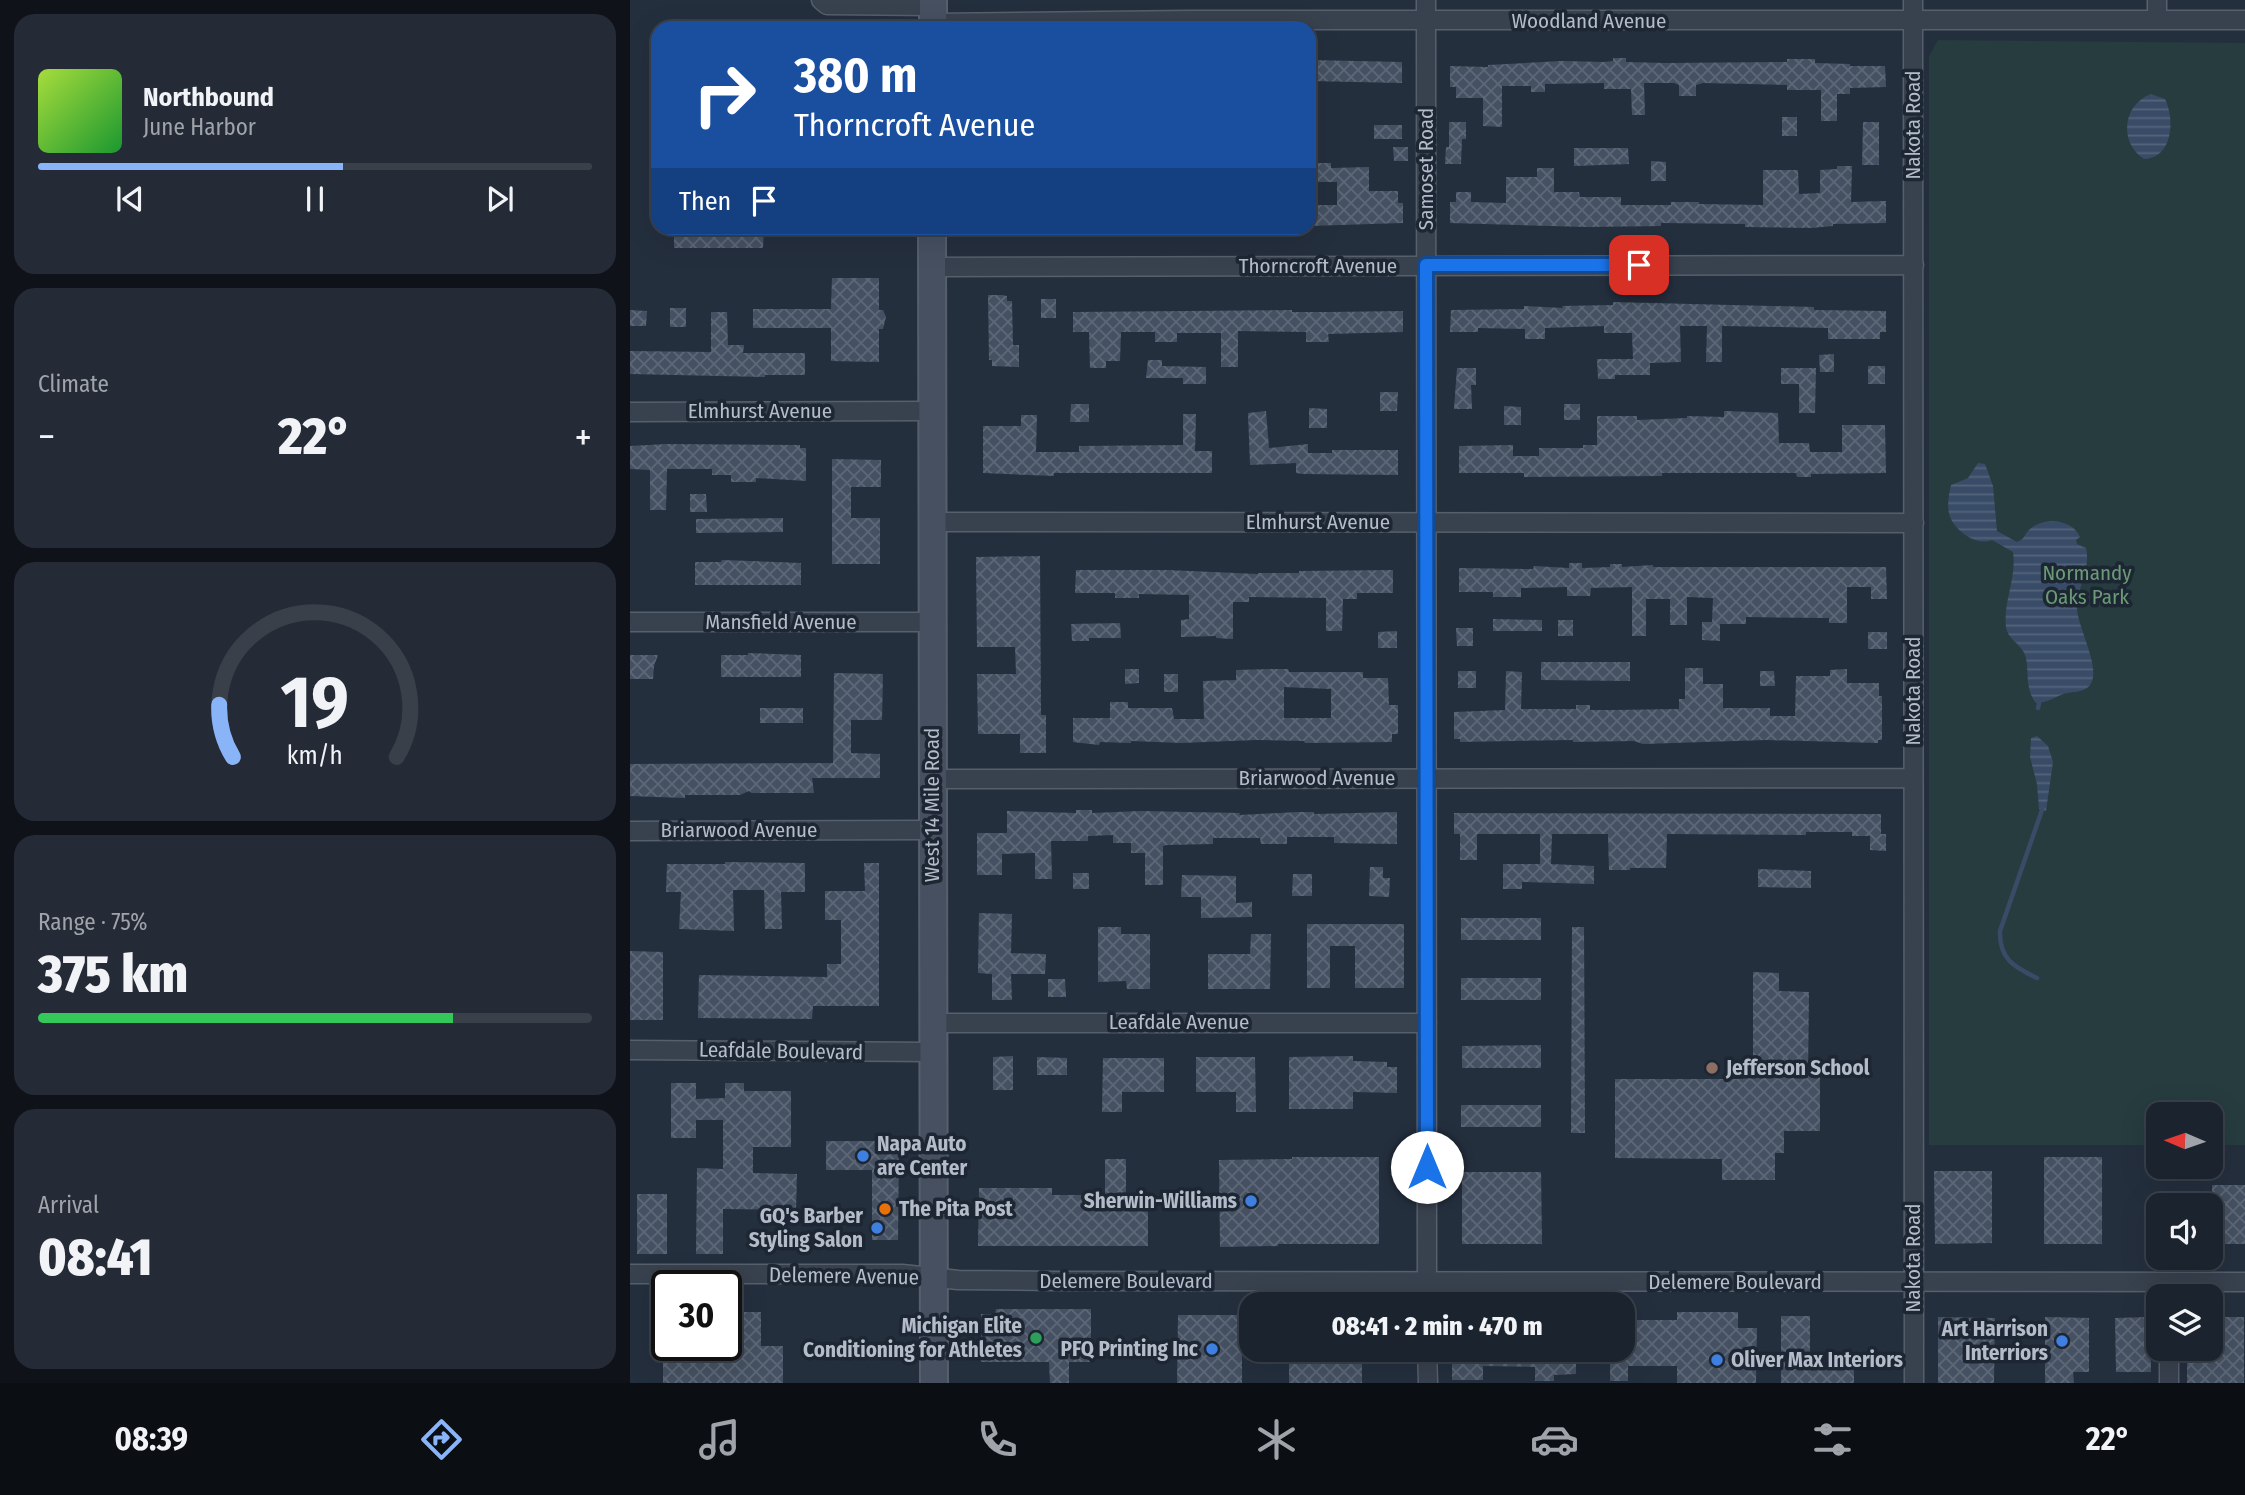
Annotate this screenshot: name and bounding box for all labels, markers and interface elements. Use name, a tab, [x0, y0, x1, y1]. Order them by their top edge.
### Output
street label: Woodland Avenue	[1512, 8, 1666, 34]
text: 380 m	[794, 46, 917, 105]
icon: right	[679, 49, 770, 140]
street label: Nakota Road	[1900, 70, 1926, 180]
text: Northbound	[143, 82, 274, 113]
text: Thorncroft Avenue	[794, 106, 1035, 144]
street label: Samoset Road	[1413, 108, 1439, 230]
text: June Harbor	[143, 113, 256, 141]
icon: previous	[111, 180, 149, 218]
icon: pause	[296, 180, 334, 218]
icon: next	[481, 180, 519, 218]
icon: arrive	[745, 182, 783, 220]
text: Then	[679, 186, 731, 217]
pin	[1609, 235, 1669, 295]
icon: arrive	[1620, 246, 1658, 284]
street label: Thorncroft Avenue	[1239, 253, 1397, 279]
text: Climate	[38, 370, 109, 398]
street label: Elmhurst Avenue	[688, 398, 832, 424]
text: 22°	[278, 405, 352, 468]
text: −	[38, 414, 55, 460]
text: +	[575, 414, 592, 460]
street label: Elmhurst Avenue	[1246, 509, 1390, 535]
park label: Normandy Oaks Park	[2042, 560, 2132, 610]
street label: Mansfield Avenue	[705, 609, 857, 635]
street label: Nakota Road	[1900, 636, 1926, 746]
text: 19	[281, 660, 349, 747]
street label: West 14 Mile Road	[919, 728, 945, 882]
text: km/h	[287, 741, 343, 771]
street label: Briarwood Avenue	[1239, 765, 1395, 791]
street label: Briarwood Avenue	[661, 817, 817, 843]
text: Range · 75%	[38, 908, 147, 936]
text: 375 km	[38, 943, 188, 1006]
street label: Leafdale Avenue	[1109, 1009, 1249, 1035]
street label: Leafdale Boulevard	[699, 1037, 863, 1065]
place label: Jefferson School	[1725, 1055, 1870, 1081]
marker: Jefferson School	[1704, 1060, 1720, 1076]
north arrow	[2146, 1102, 2222, 1180]
map controls	[2146, 1102, 2223, 1361]
position arrow	[1390, 1130, 1464, 1204]
place label: Napa Auto are Center	[877, 1131, 967, 1181]
marker: Napa Auto are Center	[855, 1148, 871, 1164]
place label: Sherwin-Williams	[1084, 1188, 1237, 1214]
text: Arrival	[38, 1191, 99, 1219]
marker: Sherwin-Williams	[1243, 1193, 1259, 1209]
button: sound	[2146, 1193, 2223, 1270]
place label: The Pita Post	[899, 1196, 1013, 1222]
marker: The Pita Post	[877, 1201, 893, 1217]
place label: GQ's Barber Styling Salon	[749, 1203, 863, 1253]
street label: Nakota Road	[1900, 1203, 1926, 1313]
marker: GQ's Barber Styling Salon	[869, 1220, 885, 1236]
text: 08:41	[38, 1226, 153, 1289]
street label: Delemere Avenue	[769, 1262, 919, 1290]
street label: Delemere Boulevard	[1039, 1268, 1213, 1294]
street label: Delemere Boulevard	[1648, 1269, 1822, 1295]
speed limit sign: 30	[651, 1270, 742, 1361]
button: layers	[2146, 1284, 2223, 1361]
text: 08:41 · 2 min · 470 m	[1331, 1311, 1543, 1342]
place label: Michigan Elite Conditioning for Athletes	[803, 1313, 1022, 1363]
place label: Art Harrison Interriors	[1941, 1316, 2048, 1366]
marker: Michigan Elite Conditioning for Athletes	[1028, 1330, 1044, 1346]
marker: Art Harrison Interriors	[2054, 1333, 2070, 1349]
place label: PFQ Printing Inc	[1061, 1336, 1199, 1362]
marker: PFQ Printing Inc	[1204, 1341, 1220, 1357]
place label: Oliver Max Interiors	[1731, 1347, 1903, 1373]
marker: Oliver Max Interiors	[1709, 1352, 1725, 1368]
icon: directions	[417, 1415, 466, 1464]
icon: music	[695, 1415, 744, 1464]
icon: phone	[973, 1415, 1022, 1464]
icon: climate	[1252, 1415, 1301, 1464]
icon: car	[1530, 1415, 1579, 1464]
icon: filters	[1808, 1415, 1857, 1464]
text: 08:39	[115, 1420, 188, 1458]
text: 22°	[2086, 1420, 2130, 1458]

